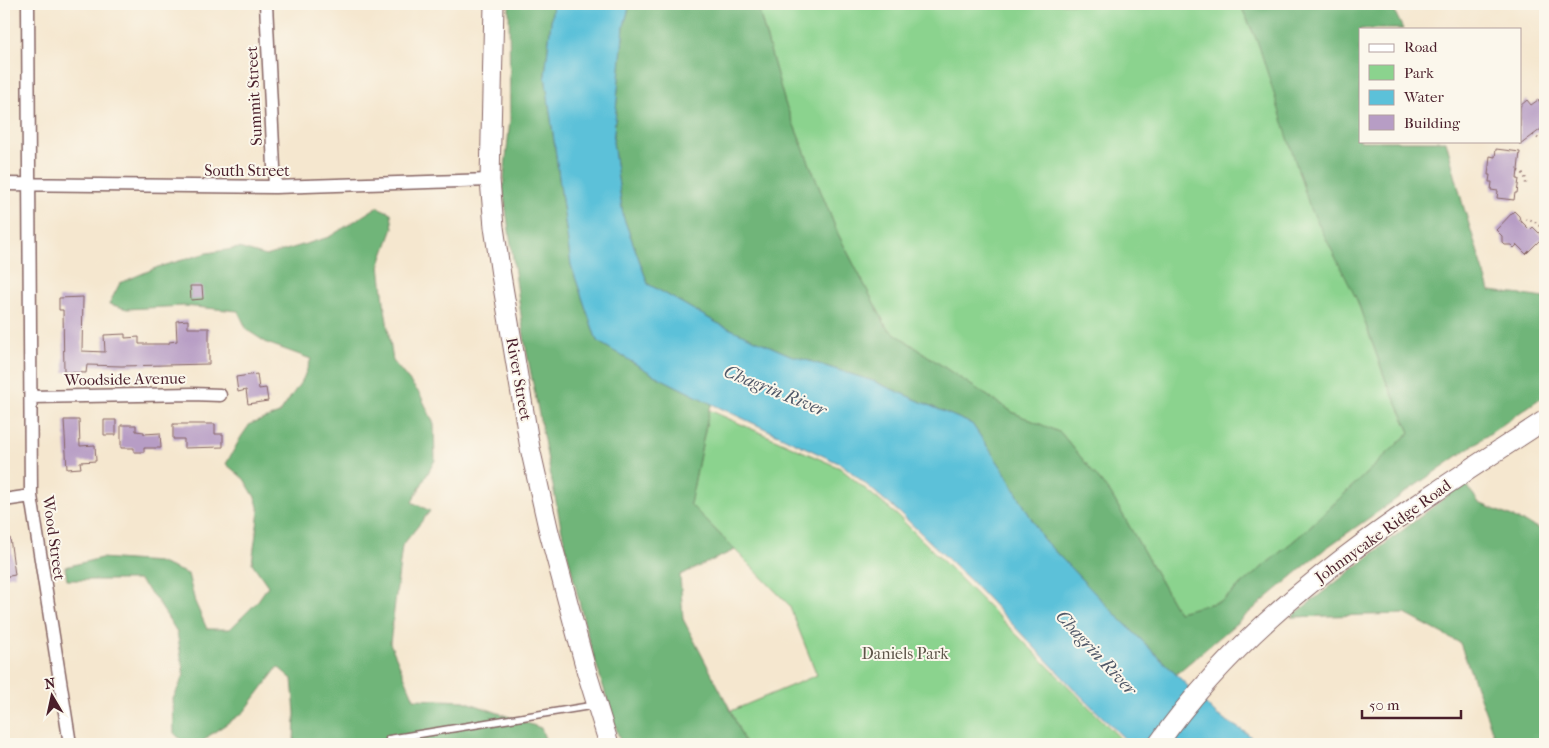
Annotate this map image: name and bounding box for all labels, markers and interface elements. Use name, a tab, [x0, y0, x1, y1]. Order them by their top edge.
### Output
legend	[1359, 28, 1522, 142]
text: Road	[1404, 38, 1438, 56]
street label: Summit Street	[242, 45, 266, 146]
text: Park	[1404, 64, 1434, 82]
text: Water	[1403, 88, 1444, 106]
text: Building	[1404, 114, 1461, 132]
street label: South Street	[204, 161, 290, 180]
street label: River Street	[502, 336, 536, 422]
water label: Chagrin River	[721, 361, 831, 422]
street label: Woodside Avenue	[63, 368, 186, 390]
street label: Johnnycake Ridge Road	[1310, 475, 1455, 588]
street label: Wood Street	[39, 493, 69, 582]
water label: Chagrin River	[1051, 606, 1142, 701]
park label: Daniels Park	[862, 644, 949, 663]
north arrow	[28, 670, 78, 720]
text: N	[43, 674, 57, 693]
scale bar	[1362, 688, 1460, 720]
text: 50 m	[1369, 696, 1400, 714]

